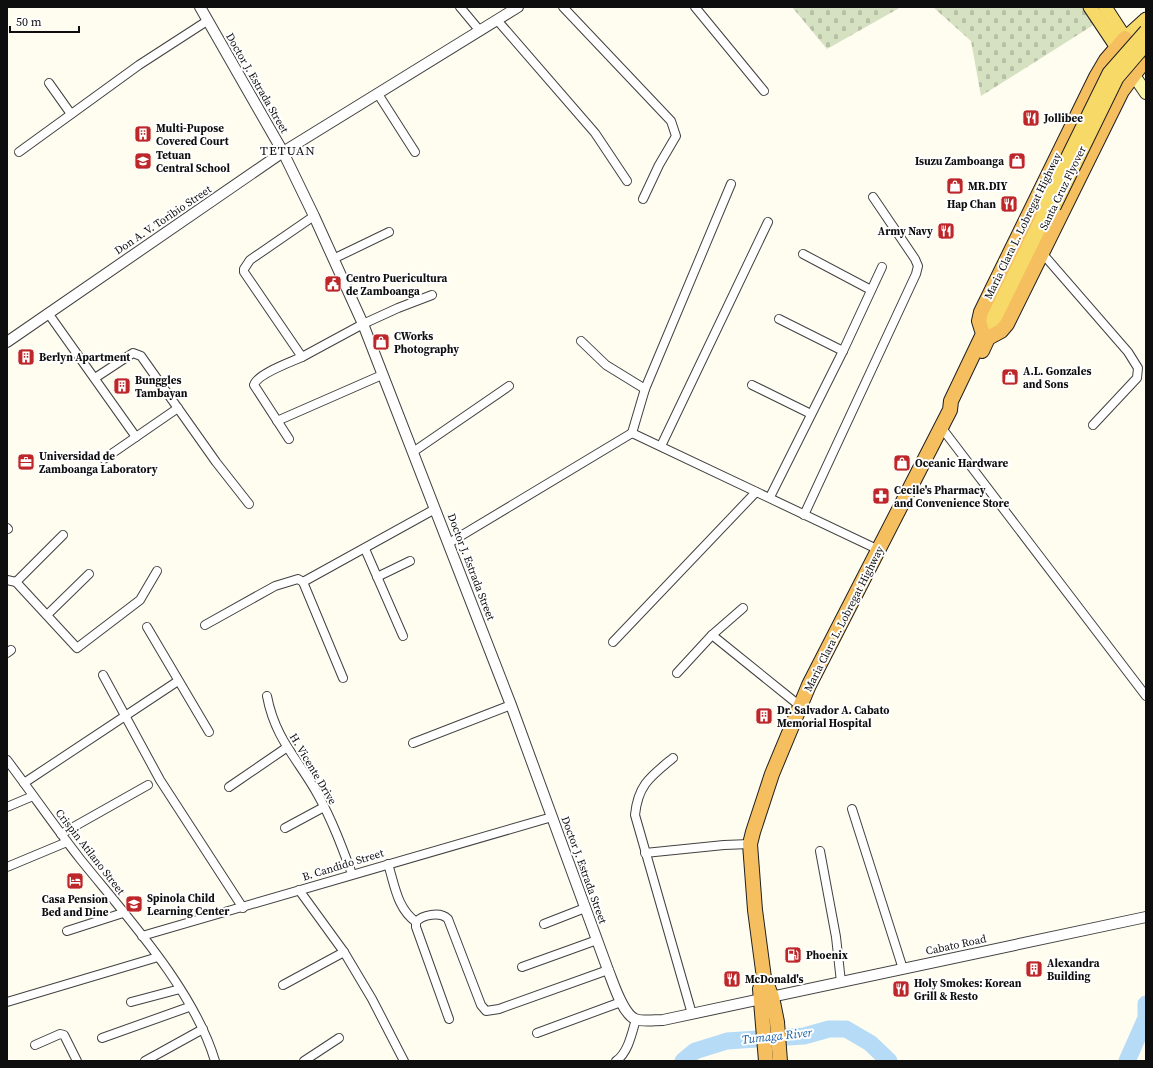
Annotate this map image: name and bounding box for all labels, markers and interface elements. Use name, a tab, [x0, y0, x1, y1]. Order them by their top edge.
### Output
scale bar	[10, 8, 79, 34]
text: 50 m	[16, 14, 42, 30]
street label: Doctor J. Estrada Street	[222, 30, 292, 136]
restaurant icon: Jollibee	[1021, 108, 1041, 128]
place label: Jollibee	[1043, 111, 1083, 126]
place label: Multi-Pupose Covered Court	[156, 121, 230, 149]
building icon: Multi-Pupose Covered Court	[133, 124, 153, 144]
district label: TETUAN	[260, 142, 316, 159]
street label: Santa Cruz Flyover	[1036, 143, 1090, 232]
place label: Tetuan Central School	[156, 148, 230, 176]
street label: Maria Clara L. Lobregat Highway	[981, 150, 1065, 302]
school or university icon: Tetuan Central School	[133, 151, 153, 171]
shop icon: Isuzu Zamboanga	[1007, 151, 1027, 171]
place label: Isuzu Zamboanga	[915, 154, 1004, 169]
shop icon: MR.DIY	[945, 176, 965, 196]
place label: MR.DIY	[968, 179, 1007, 194]
street label: Don A. V. Toribio Street	[112, 182, 215, 258]
restaurant icon: Hap Chan	[999, 194, 1019, 214]
place label: Hap Chan	[947, 197, 996, 212]
restaurant icon: Army Navy	[936, 221, 956, 241]
place label: Army Navy	[878, 224, 933, 239]
place label: Centro Puericultura de Zamboanga	[346, 271, 448, 299]
public building icon: Centro Puericultura de Zamboanga	[323, 274, 343, 294]
place label: CWorks Photography	[394, 329, 459, 357]
shop icon: CWorks Photography	[371, 332, 391, 352]
building icon: Berlyn Apartment	[16, 347, 36, 367]
place label: Berlyn Apartment	[39, 350, 131, 365]
place label: A.L. Gonzales and Sons	[1023, 364, 1091, 392]
shop icon: A.L. Gonzales and Sons	[1000, 367, 1020, 387]
place label: Bunggles Tambayan	[135, 373, 188, 401]
building icon: Bunggles Tambayan	[112, 376, 132, 396]
place label: Universidad de Zamboanga Laboratory	[39, 449, 158, 477]
office icon: Universidad de Zamboanga Laboratory	[16, 452, 36, 472]
shop icon: Oceanic Hardware	[892, 453, 912, 473]
place label: Oceanic Hardware	[915, 456, 1009, 471]
place label: Cecile's Pharmacy and Convenience Store	[894, 483, 1010, 511]
pharmacy icon: Cecile's Pharmacy and Convenience Store	[871, 486, 891, 506]
street label: Doctor J. Estrada Street	[444, 511, 498, 623]
street label: Maria Clara L. Lobregat Highway	[801, 543, 888, 694]
place label: Dr. Salvador A. Cabato Memorial Hospital	[777, 703, 890, 731]
building icon: Dr. Salvador A. Cabato Memorial Hospital	[754, 706, 774, 726]
street label: H. Vicente Drive	[286, 731, 340, 808]
street label: Crispin Atilano Street	[52, 806, 128, 898]
street label: Doctor J. Estrada Street	[558, 814, 611, 926]
street label: B. Candido Street	[300, 845, 386, 885]
hotel icon: Casa Pension Bed and Dine	[65, 871, 85, 891]
place label: Spinola Child Learning Center	[147, 891, 230, 919]
place label: Casa Pension Bed and Dine	[41, 892, 109, 920]
school or university icon: Spinola Child Learning Center	[124, 894, 144, 914]
street label: Cabato Road	[924, 931, 988, 959]
fuel station icon: Phoenix	[783, 945, 803, 965]
place label: Phoenix	[806, 948, 848, 963]
place label: Alexandra Building	[1047, 956, 1100, 984]
building icon: Alexandra Building	[1024, 959, 1044, 979]
restaurant icon: McDonald's	[722, 969, 742, 989]
place label: McDonald's	[745, 972, 803, 987]
place label: Holy Smokes: Korean Grill & Resto	[914, 976, 1022, 1004]
restaurant icon: Holy Smokes: Korean Grill & Resto	[891, 979, 911, 999]
water label: Tumaga River	[741, 1024, 814, 1048]

